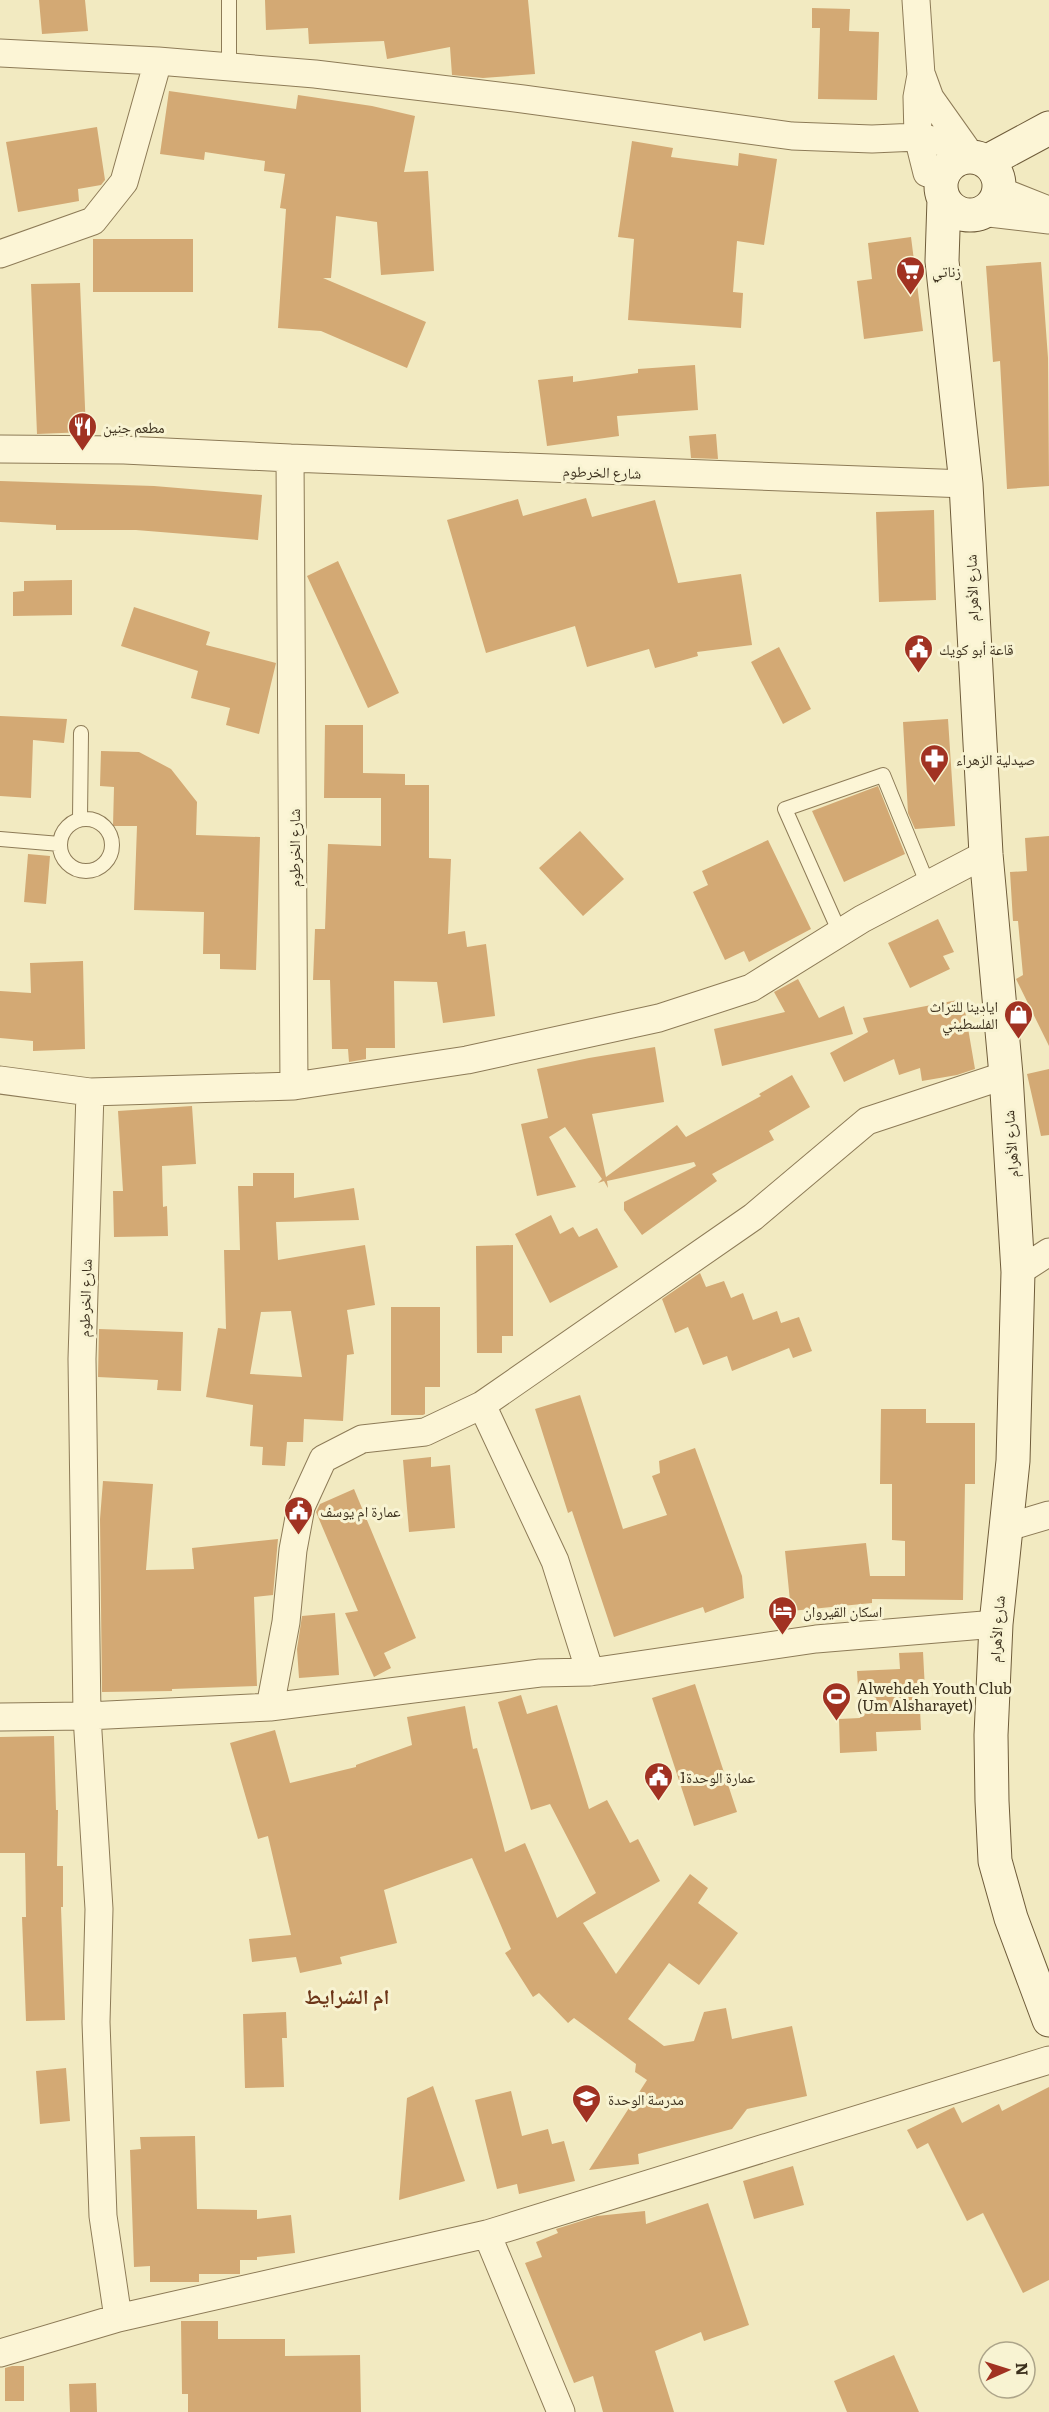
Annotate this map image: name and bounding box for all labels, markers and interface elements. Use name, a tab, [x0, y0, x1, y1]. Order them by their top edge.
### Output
supermarket icon: زناتي	[895, 254, 927, 296]
place label: زناتي	[932, 259, 961, 283]
restaurant icon: مطعم جنين	[66, 410, 98, 452]
place label: مطعم جنين	[103, 415, 165, 438]
street label: شارع الخرطوم	[562, 458, 642, 484]
street label: شارع الأهرام	[958, 554, 984, 622]
public building icon: قاعة أبو كويك	[902, 632, 934, 674]
place label: قاعة أبو كويك	[939, 637, 1014, 660]
pharmacy icon: صيدلية الزهراء	[919, 742, 951, 784]
place label: صيدلية الزهراء	[956, 747, 1035, 770]
street label: شارع الخرطوم	[282, 809, 305, 887]
place label: ايادينا للتراث الفلسطيني	[929, 994, 998, 1035]
shop icon: ايادينا للتراث الفلسطيني	[1003, 998, 1035, 1040]
street label: شارع الأهرام	[996, 1109, 1024, 1178]
street label: شارع الخرطوم	[71, 1258, 97, 1338]
public building icon: عمارة ام يوسف	[283, 1494, 315, 1536]
place label: عمارة ام يوسف	[320, 1499, 401, 1522]
hotel icon: اسكان القيروان	[766, 1594, 798, 1636]
street label: شارع الأهرام	[982, 1594, 1010, 1663]
place label: اسكان القيروان	[803, 1599, 882, 1622]
place label: Alwehdeh Youth Club (Um Alsharayet)	[857, 1676, 1012, 1716]
sports icon: Alwehdeh Youth Club (Um Alsharayet)	[820, 1680, 852, 1722]
public building icon: عمارة الوحدة1	[643, 1760, 675, 1802]
place label: عمارة الوحدة1	[680, 1765, 756, 1788]
district label: ام الشرايط	[305, 1979, 390, 2011]
school or university icon: مدرسة الوحدة	[571, 2082, 603, 2124]
place label: مدرسة الوحدة	[608, 2087, 684, 2110]
north arrow	[977, 2340, 1037, 2400]
text: N	[1011, 2362, 1035, 2377]

